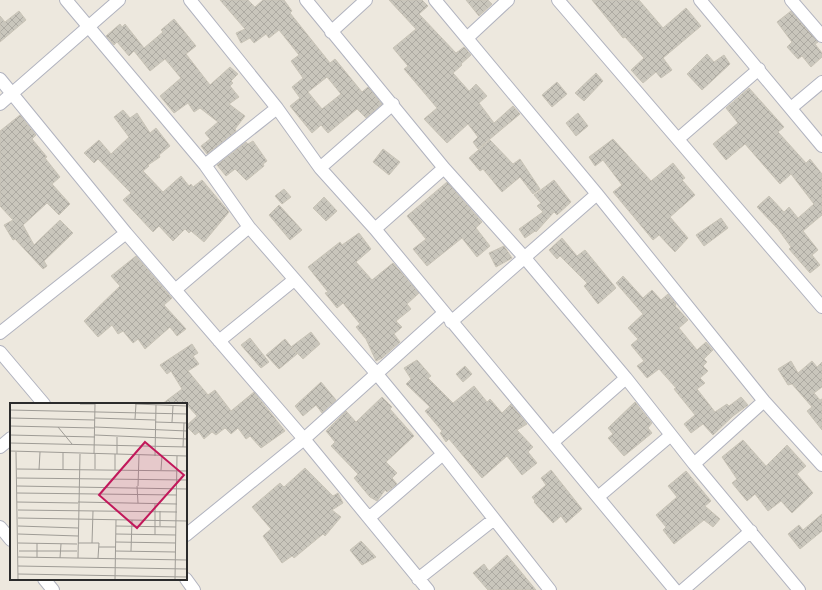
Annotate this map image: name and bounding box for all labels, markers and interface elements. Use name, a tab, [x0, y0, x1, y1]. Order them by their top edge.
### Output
inset map	[10, 403, 187, 580]

